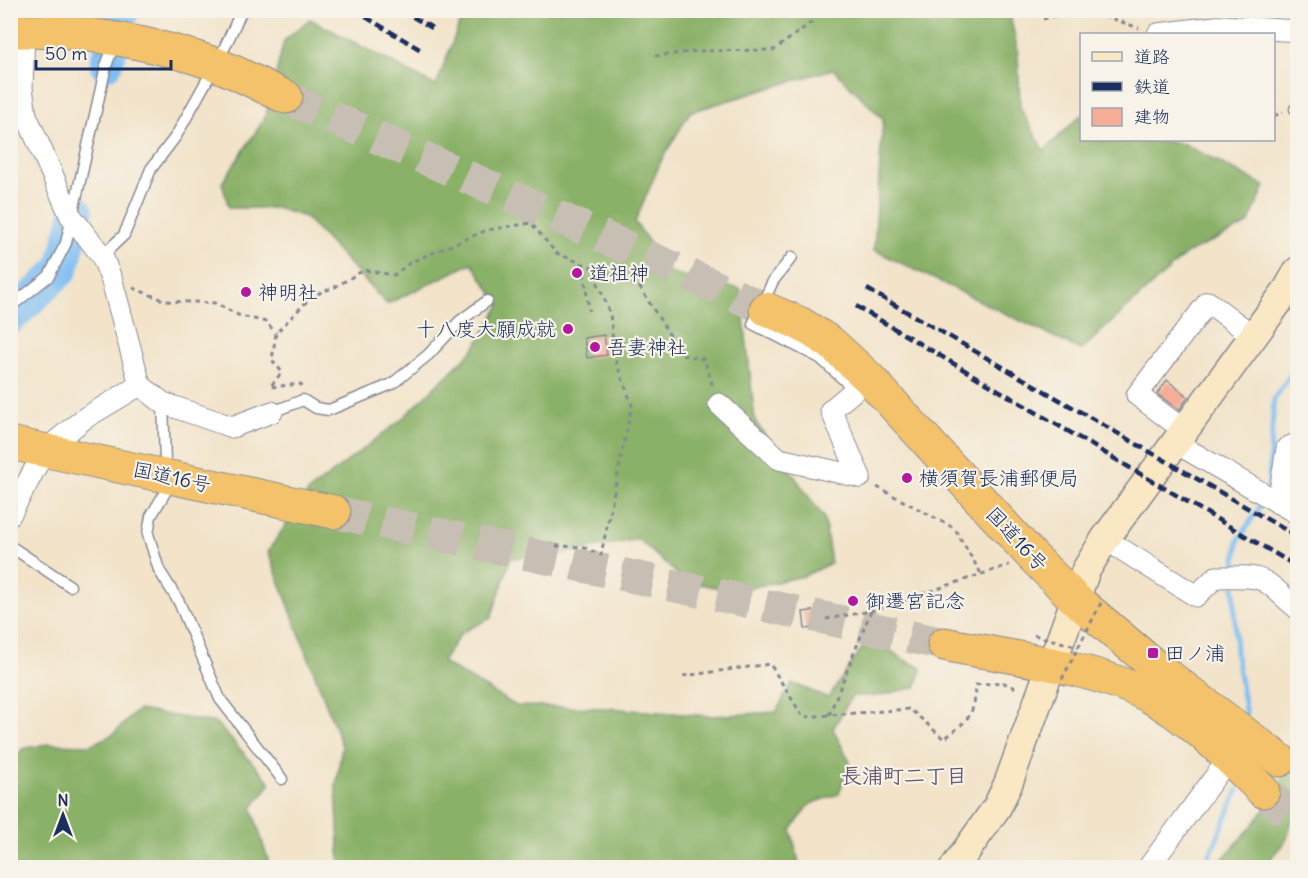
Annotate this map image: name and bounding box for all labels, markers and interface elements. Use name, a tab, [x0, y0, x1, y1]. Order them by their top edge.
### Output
scale bar	[36, 33, 171, 71]
legend	[1080, 33, 1275, 141]
text: 50 m	[45, 42, 87, 65]
text: 道路	[1134, 45, 1170, 68]
text: 鉄道	[1134, 75, 1170, 98]
text: 建物	[1134, 105, 1170, 128]
place label: 道祖神	[589, 260, 649, 285]
marker: 道祖神	[570, 266, 584, 280]
place label: 神明社	[258, 279, 318, 304]
marker: 神明社	[239, 285, 253, 299]
place label: 十八度大願成就	[416, 316, 556, 341]
marker: 十八度大願成就	[561, 322, 575, 336]
place label: 吾妻神社	[607, 334, 687, 359]
marker: 吾妻神社	[588, 340, 602, 354]
street label: 国道16号	[131, 456, 214, 497]
place label: 横須賀長浦郵便局	[919, 465, 1079, 490]
marker: 横須賀長浦郵便局	[900, 471, 914, 485]
street label: 国道16号	[981, 501, 1054, 576]
place label: 御遷宮記念	[865, 588, 965, 613]
marker: 御遷宮記念	[846, 594, 860, 608]
place label: 田ノ浦	[1165, 640, 1225, 665]
marker: 田ノ浦	[1146, 646, 1160, 660]
district label: 長浦町二丁目	[841, 762, 967, 789]
north arrow	[33, 785, 93, 845]
text: N	[57, 790, 69, 810]

